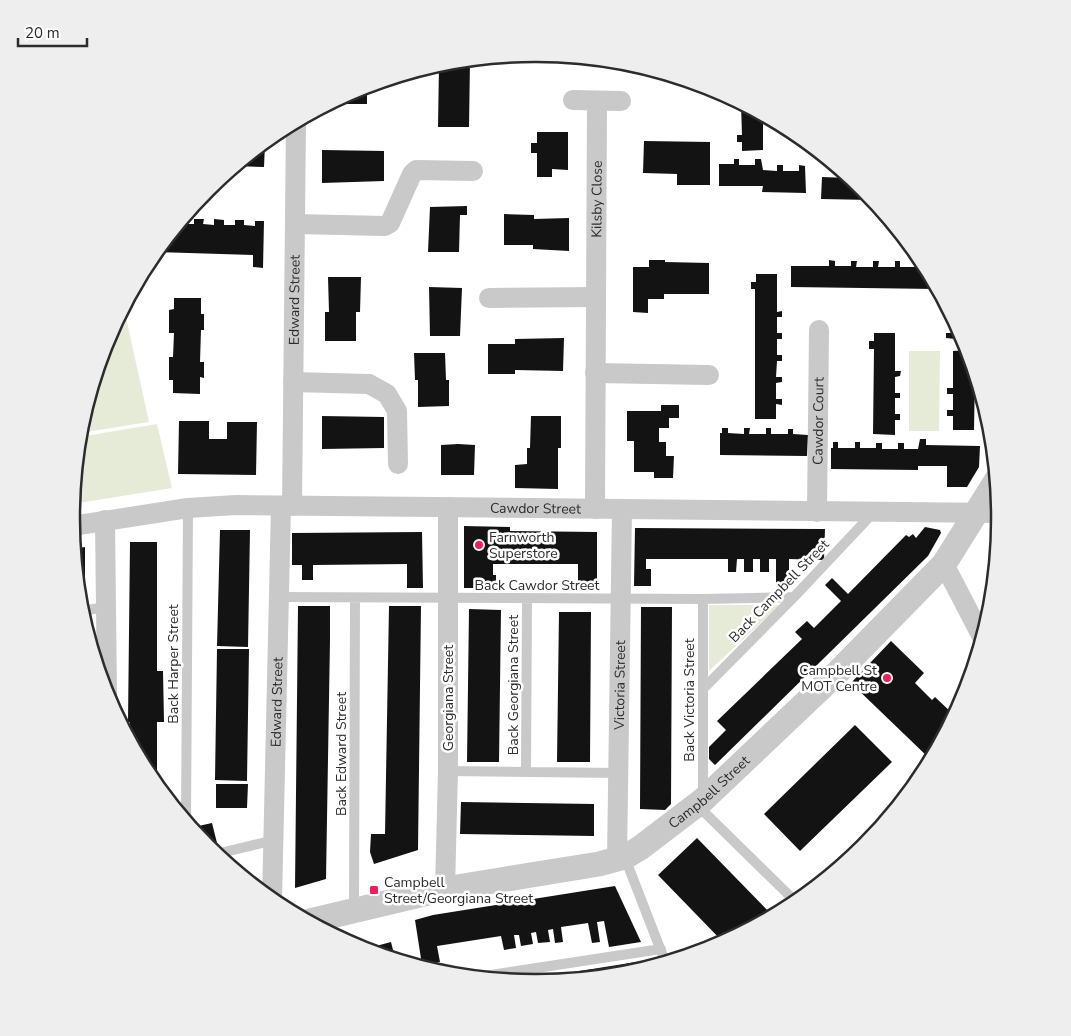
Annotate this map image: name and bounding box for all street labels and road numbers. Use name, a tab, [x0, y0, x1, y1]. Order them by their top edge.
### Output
street label: Kilsby Close	[587, 160, 606, 238]
street label: Edward Street	[284, 255, 304, 345]
street label: Cawdor Court	[808, 377, 828, 465]
street label: Cawdor Street	[490, 498, 581, 518]
street label: Back Campbell Street	[725, 535, 833, 647]
street label: Back Cawdor Street	[475, 576, 600, 595]
street label: Back Harper Street	[164, 604, 183, 724]
street label: Back Georgiana Street	[504, 615, 523, 755]
street label: Back Victoria Street	[680, 638, 699, 762]
street label: Victoria Street	[609, 640, 630, 731]
street label: Georgiana Street	[439, 645, 458, 751]
street label: Edward Street	[266, 657, 287, 747]
street label: Back Edward Street	[332, 692, 351, 816]
street label: Campbell Street	[664, 751, 754, 833]

